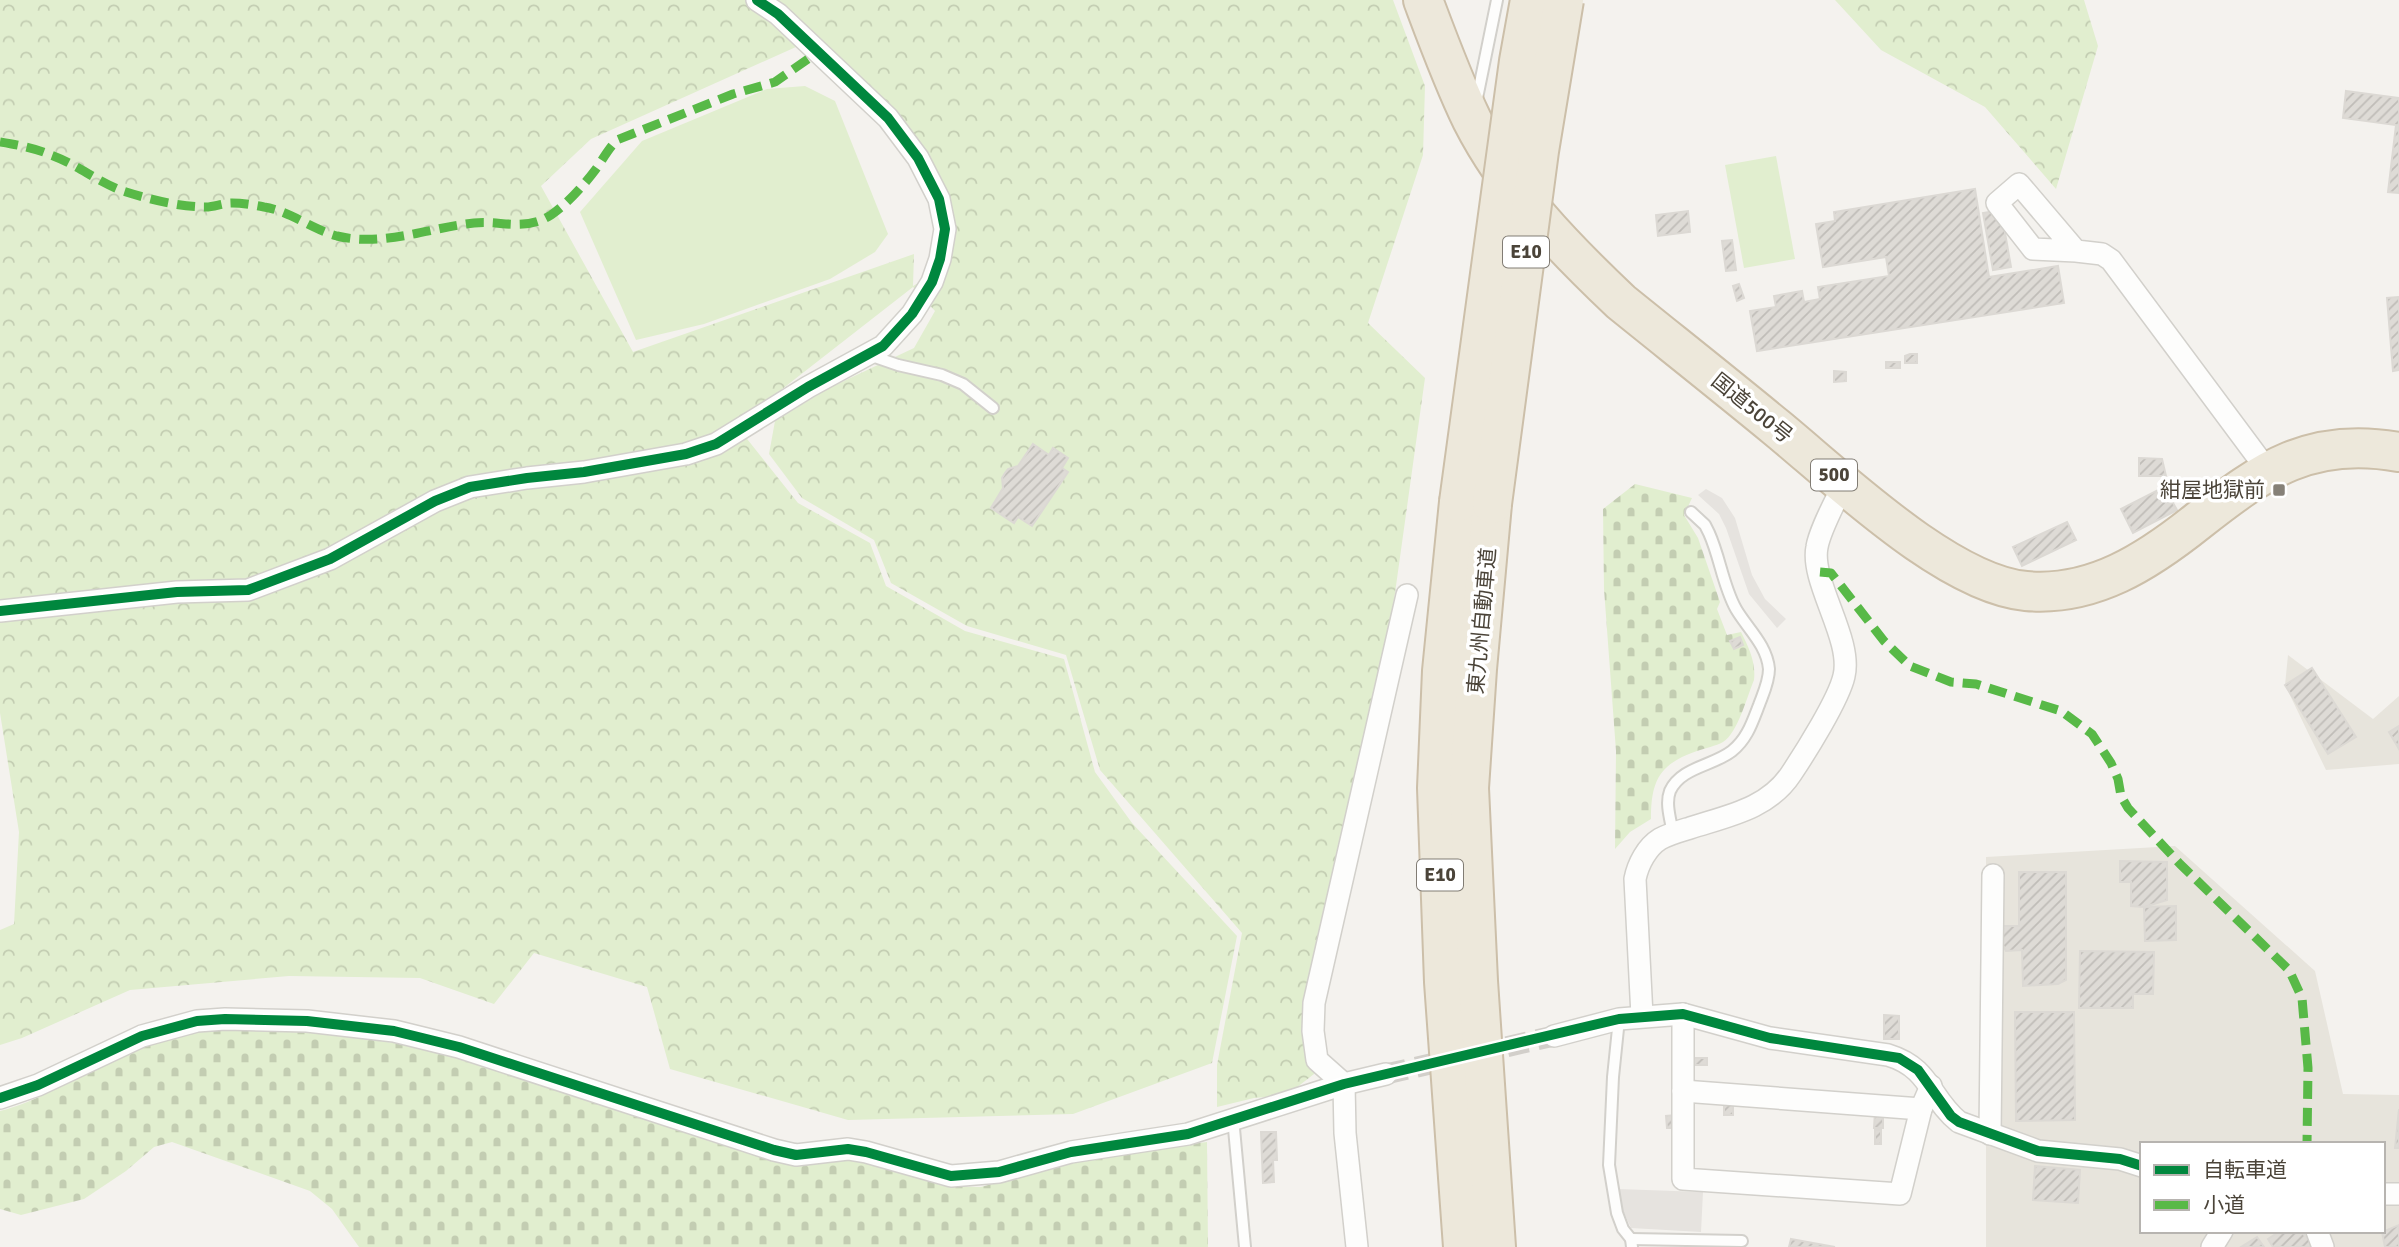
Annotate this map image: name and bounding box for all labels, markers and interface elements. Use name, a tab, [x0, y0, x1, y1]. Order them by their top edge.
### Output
road number: E10	[1503, 236, 1549, 268]
street label: 国道500号	[1706, 367, 1798, 449]
road number: 500	[1811, 460, 1857, 490]
place label: 紺屋地獄前	[2160, 477, 2265, 503]
marker: 紺屋地獄前	[2271, 482, 2287, 498]
street label: 東九州自動車道	[1463, 547, 1501, 695]
road number: E10	[1417, 860, 1463, 890]
legend	[2140, 1142, 2385, 1233]
text: 自転車道	[2203, 1157, 2287, 1183]
text: 小道	[2203, 1192, 2245, 1218]

